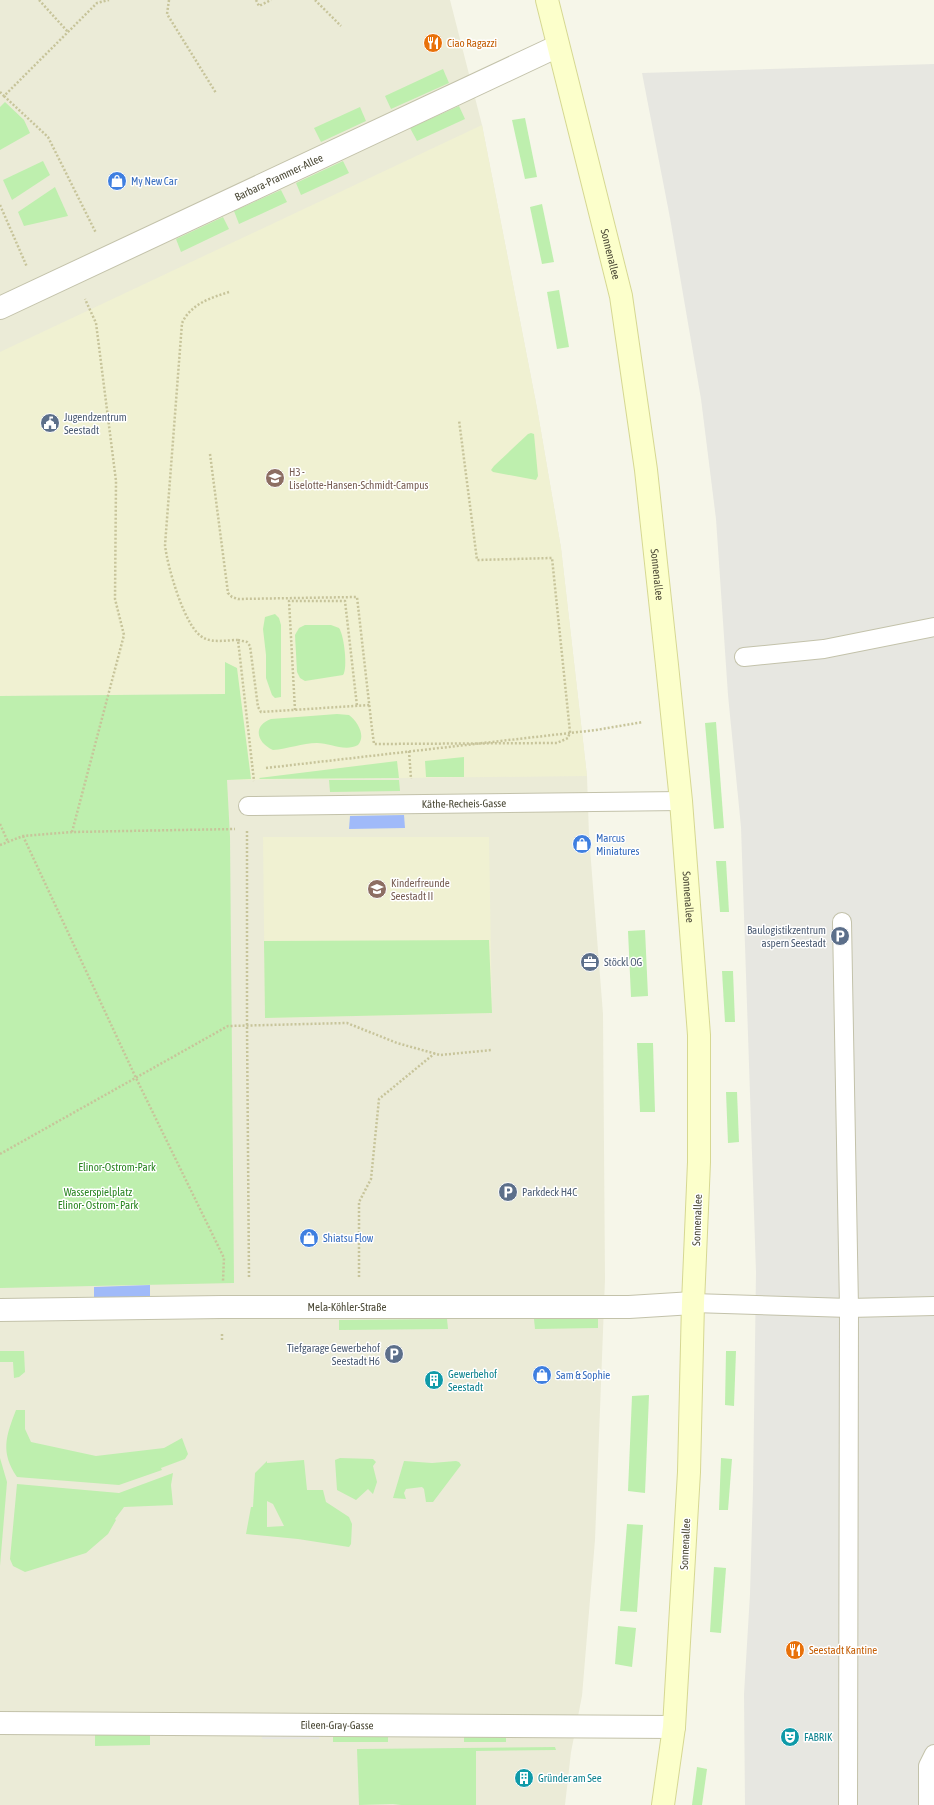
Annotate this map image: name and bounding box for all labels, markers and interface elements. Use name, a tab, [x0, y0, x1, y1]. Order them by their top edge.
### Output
restaurant icon: Ciao Ragazzi	[422, 32, 444, 54]
place label: Ciao Ragazzi	[447, 37, 497, 49]
street label: Barbara-Prammer-Allee	[233, 151, 325, 203]
shop icon: My New Car	[106, 170, 128, 192]
place label: My New Car	[131, 175, 178, 187]
street label: Sonnenallee	[598, 228, 623, 281]
place label: Jugendzentrum Seestadt	[64, 411, 127, 436]
public building icon: Jugendzentrum Seestadt	[39, 412, 61, 434]
place label: H3 - Liselotte-Hansen-Schmidt-Campus	[289, 466, 429, 491]
school or university icon: H3 - Liselotte-Hansen-Schmidt-Campus	[264, 467, 286, 489]
street label: Sonnenallee	[649, 548, 666, 601]
street label: Käthe-Recheis-Gasse	[422, 797, 506, 810]
place label: Marcus Miniatures	[596, 832, 640, 857]
shop icon: Marcus Miniatures	[571, 833, 593, 855]
street label: Sonnenallee	[680, 871, 696, 923]
place label: Kinderfreunde Seestadt II	[391, 877, 450, 902]
school or university icon: Kinderfreunde Seestadt II	[366, 878, 388, 900]
place label: Baulogistikzentrum aspern Seestadt	[747, 924, 826, 949]
parking icon: Baulogistikzentrum aspern Seestadt	[829, 925, 851, 947]
office icon: Stöckl OG	[579, 951, 601, 973]
place label: Stöckl OG	[604, 956, 643, 968]
park label: Elinor-Ostrom-Park	[78, 1161, 156, 1173]
parking icon: Parkdeck H4C	[497, 1181, 519, 1203]
park label: Wasserspielplatz Elinor- Ostrom- Park	[58, 1186, 138, 1211]
place label: Parkdeck H4C	[522, 1186, 577, 1198]
street label: Sonnenallee	[690, 1194, 704, 1246]
shop icon: Shiatsu Flow	[298, 1227, 320, 1249]
place label: Shiatsu Flow	[323, 1232, 374, 1244]
street label: Mela-Köhler-Straße	[308, 1301, 386, 1313]
place label: Tiefgarage Gewerbehof Seestadt H6	[287, 1342, 380, 1367]
parking icon: Tiefgarage Gewerbehof Seestadt H6	[383, 1343, 405, 1365]
shop icon: Sam & Sophie	[531, 1364, 553, 1386]
place label: Gewerbehof Seestadt	[448, 1368, 497, 1393]
building icon: Gewerbehof Seestadt	[423, 1369, 445, 1391]
place label: Sam & Sophie	[556, 1369, 610, 1381]
street label: Sonnenallee	[678, 1518, 692, 1570]
restaurant icon: Seestadt Kantine	[784, 1639, 806, 1661]
place label: Seestadt Kantine	[809, 1644, 877, 1656]
street label: Eileen-Gray-Gasse	[300, 1719, 374, 1731]
theatre icon: FABRIK	[779, 1726, 801, 1748]
place label: FABRIK	[804, 1731, 833, 1743]
building icon: Gründer am See	[513, 1767, 535, 1789]
place label: Gründer am See	[538, 1772, 602, 1784]

